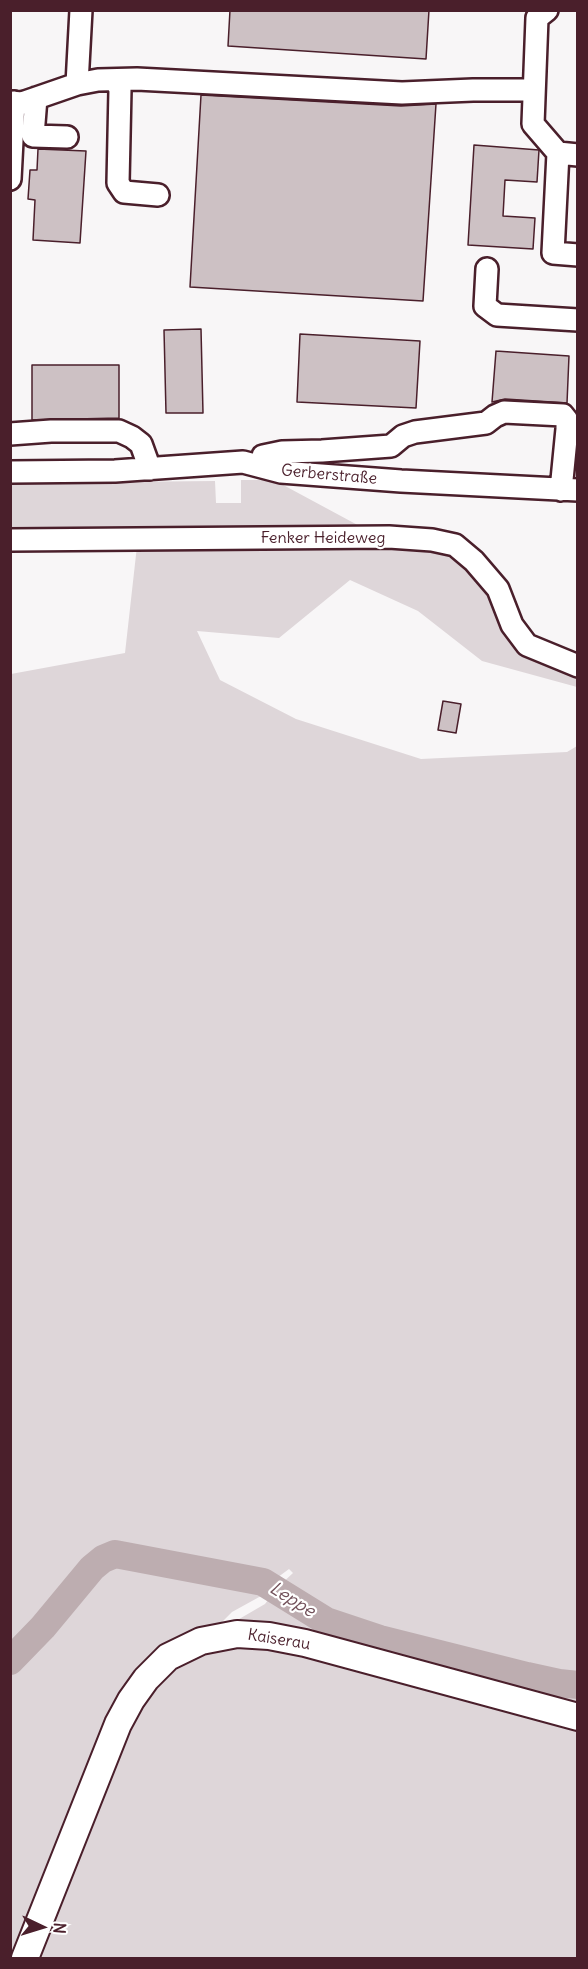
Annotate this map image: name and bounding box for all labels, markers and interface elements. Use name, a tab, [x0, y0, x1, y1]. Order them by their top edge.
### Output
street label: Gerberstraße	[280, 461, 378, 489]
street label: Fenker Heideweg	[261, 528, 385, 548]
water label: Leppe	[265, 1578, 319, 1622]
street label: Kaiserau	[246, 1626, 312, 1654]
north arrow	[12, 1897, 72, 1957]
text: N	[50, 1922, 70, 1934]

